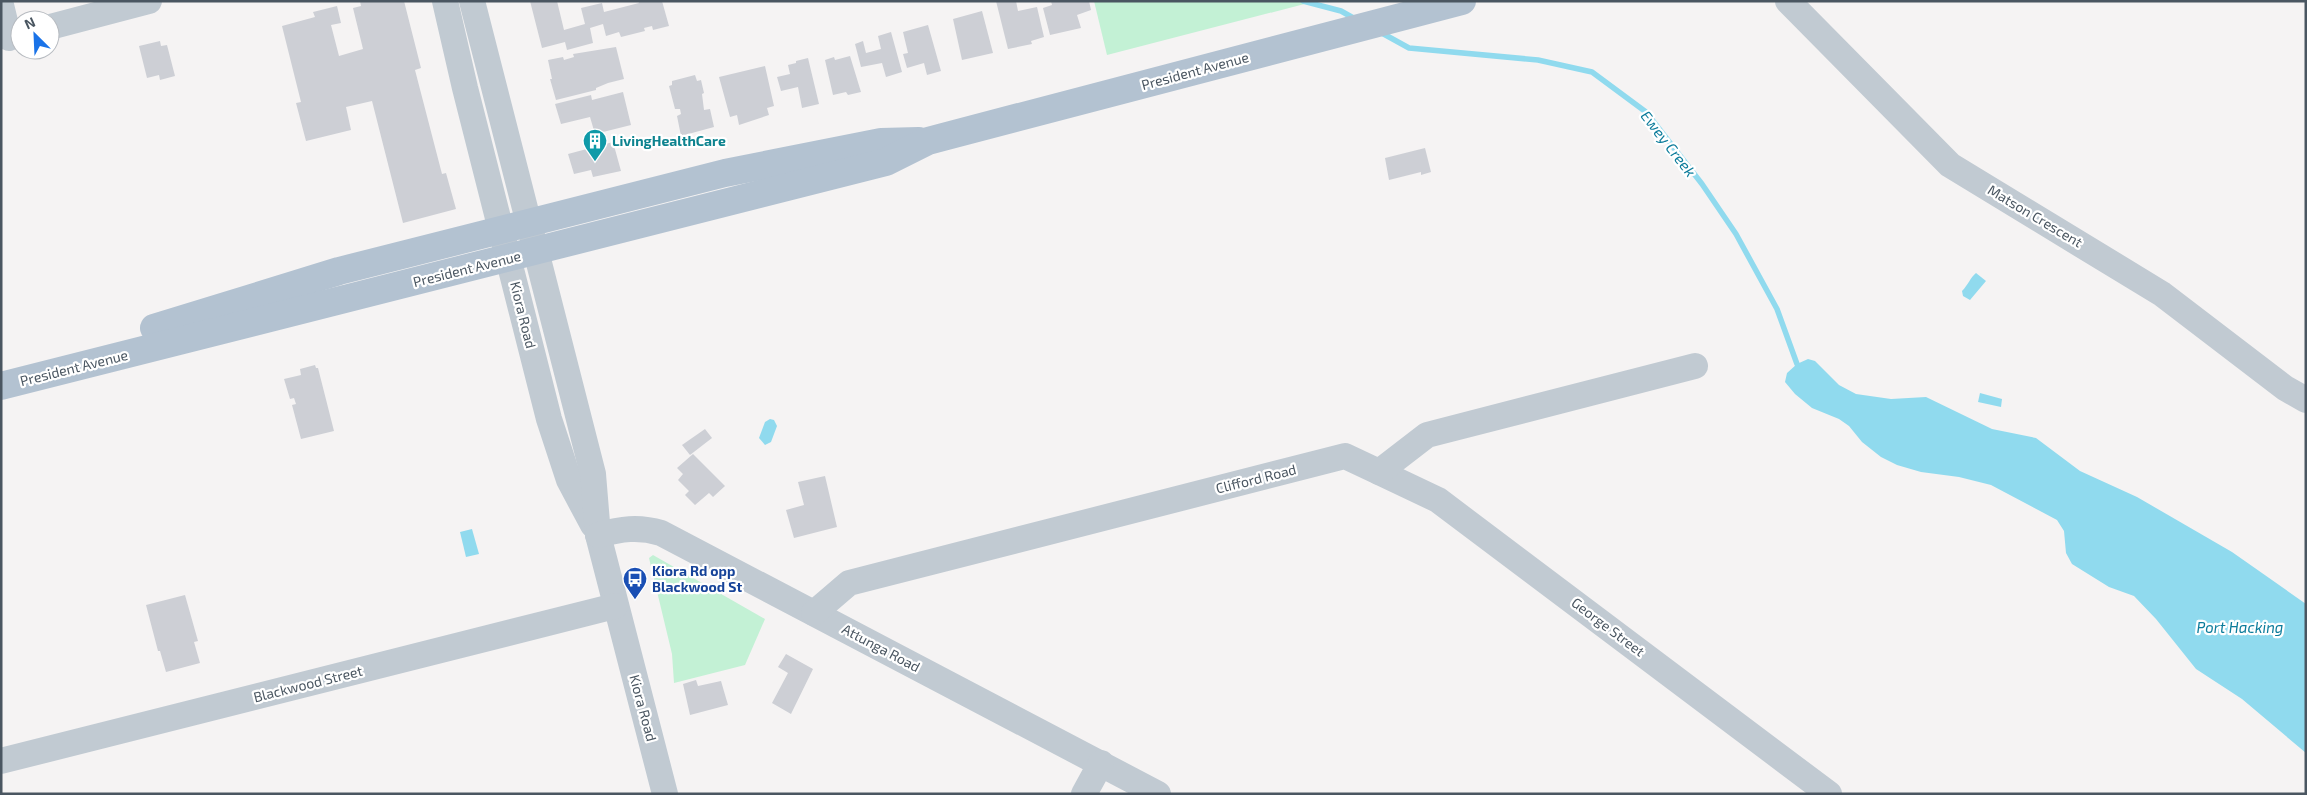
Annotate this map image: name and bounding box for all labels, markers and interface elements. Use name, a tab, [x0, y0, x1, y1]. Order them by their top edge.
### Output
north arrow	[10, 10, 60, 60]
text: N	[21, 13, 38, 32]
street label: President Avenue	[1139, 48, 1250, 93]
water label: Ewey Creek	[1637, 107, 1700, 181]
building icon: LivingHealthCare	[582, 128, 608, 162]
place label: LivingHealthCare	[612, 132, 726, 149]
street label: Matson Crescent	[1985, 181, 2086, 251]
street label: President Avenue	[411, 247, 523, 290]
street label: Kiora Road	[507, 280, 540, 350]
street label: President Avenue	[18, 346, 130, 389]
street label: Clifford Road	[1214, 460, 1298, 497]
place label: Kiora Rd opp Blackwood St	[652, 562, 742, 595]
bus stop icon: Kiora Rd opp Blackwood St	[622, 566, 648, 600]
street label: George Street	[1568, 594, 1648, 660]
water label: Port Hacking	[2197, 618, 2283, 636]
street label: Attunga Road	[839, 620, 923, 675]
street label: Blackwood Street	[252, 662, 364, 705]
street label: Kiora Road	[626, 673, 661, 743]

